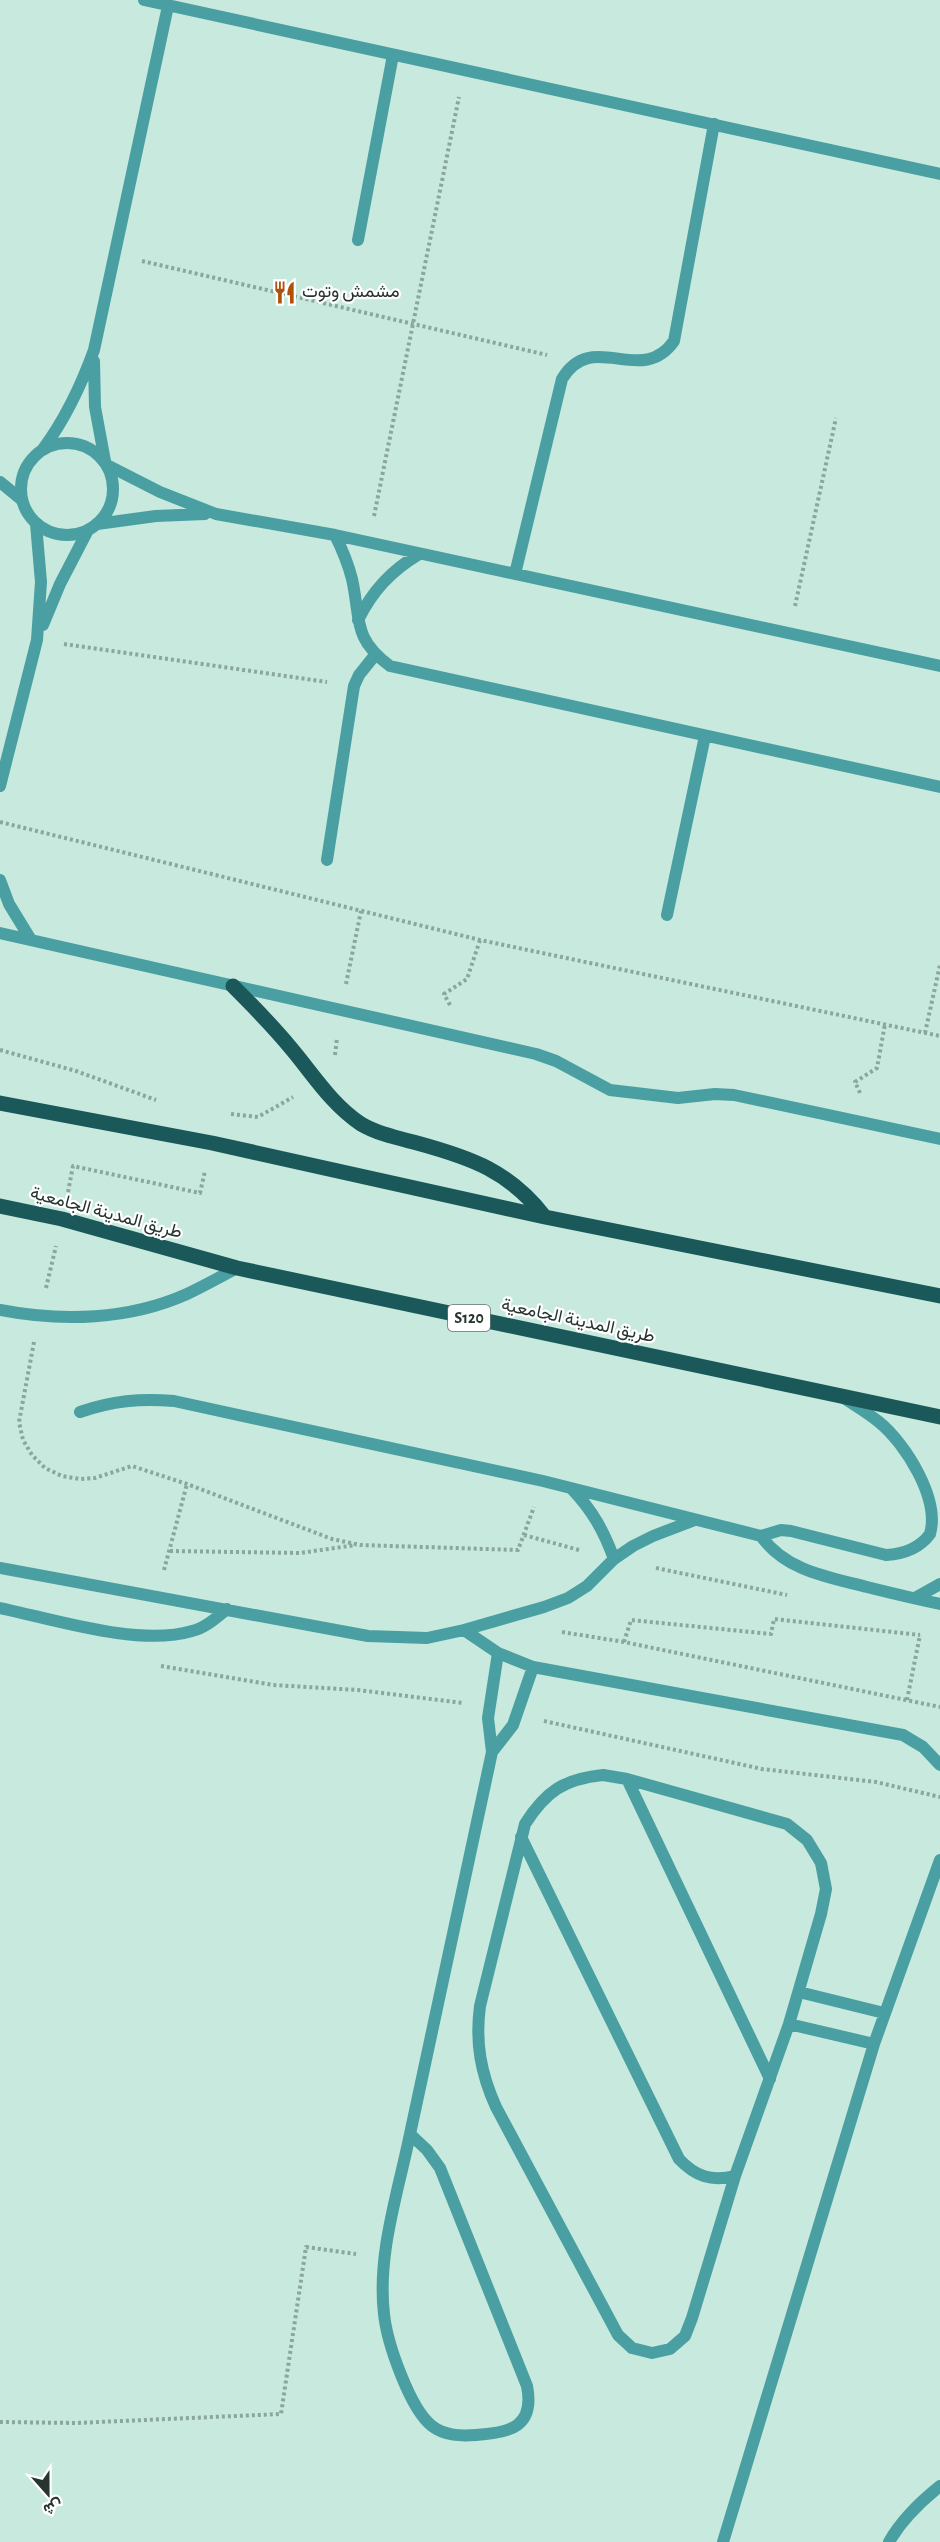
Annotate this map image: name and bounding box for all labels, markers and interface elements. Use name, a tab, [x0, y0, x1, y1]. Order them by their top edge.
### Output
restaurant icon: مشمش وتوت	[271, 279, 297, 305]
place label: مشمش وتوت	[302, 283, 400, 302]
street label: طريق المدينة الجامعية	[28, 1184, 184, 1243]
street label: طريق المدينة الجامعية	[499, 1296, 656, 1347]
road number: S120	[448, 1305, 490, 1331]
north arrow	[18, 2464, 78, 2524]
text: ش	[41, 2495, 65, 2518]

